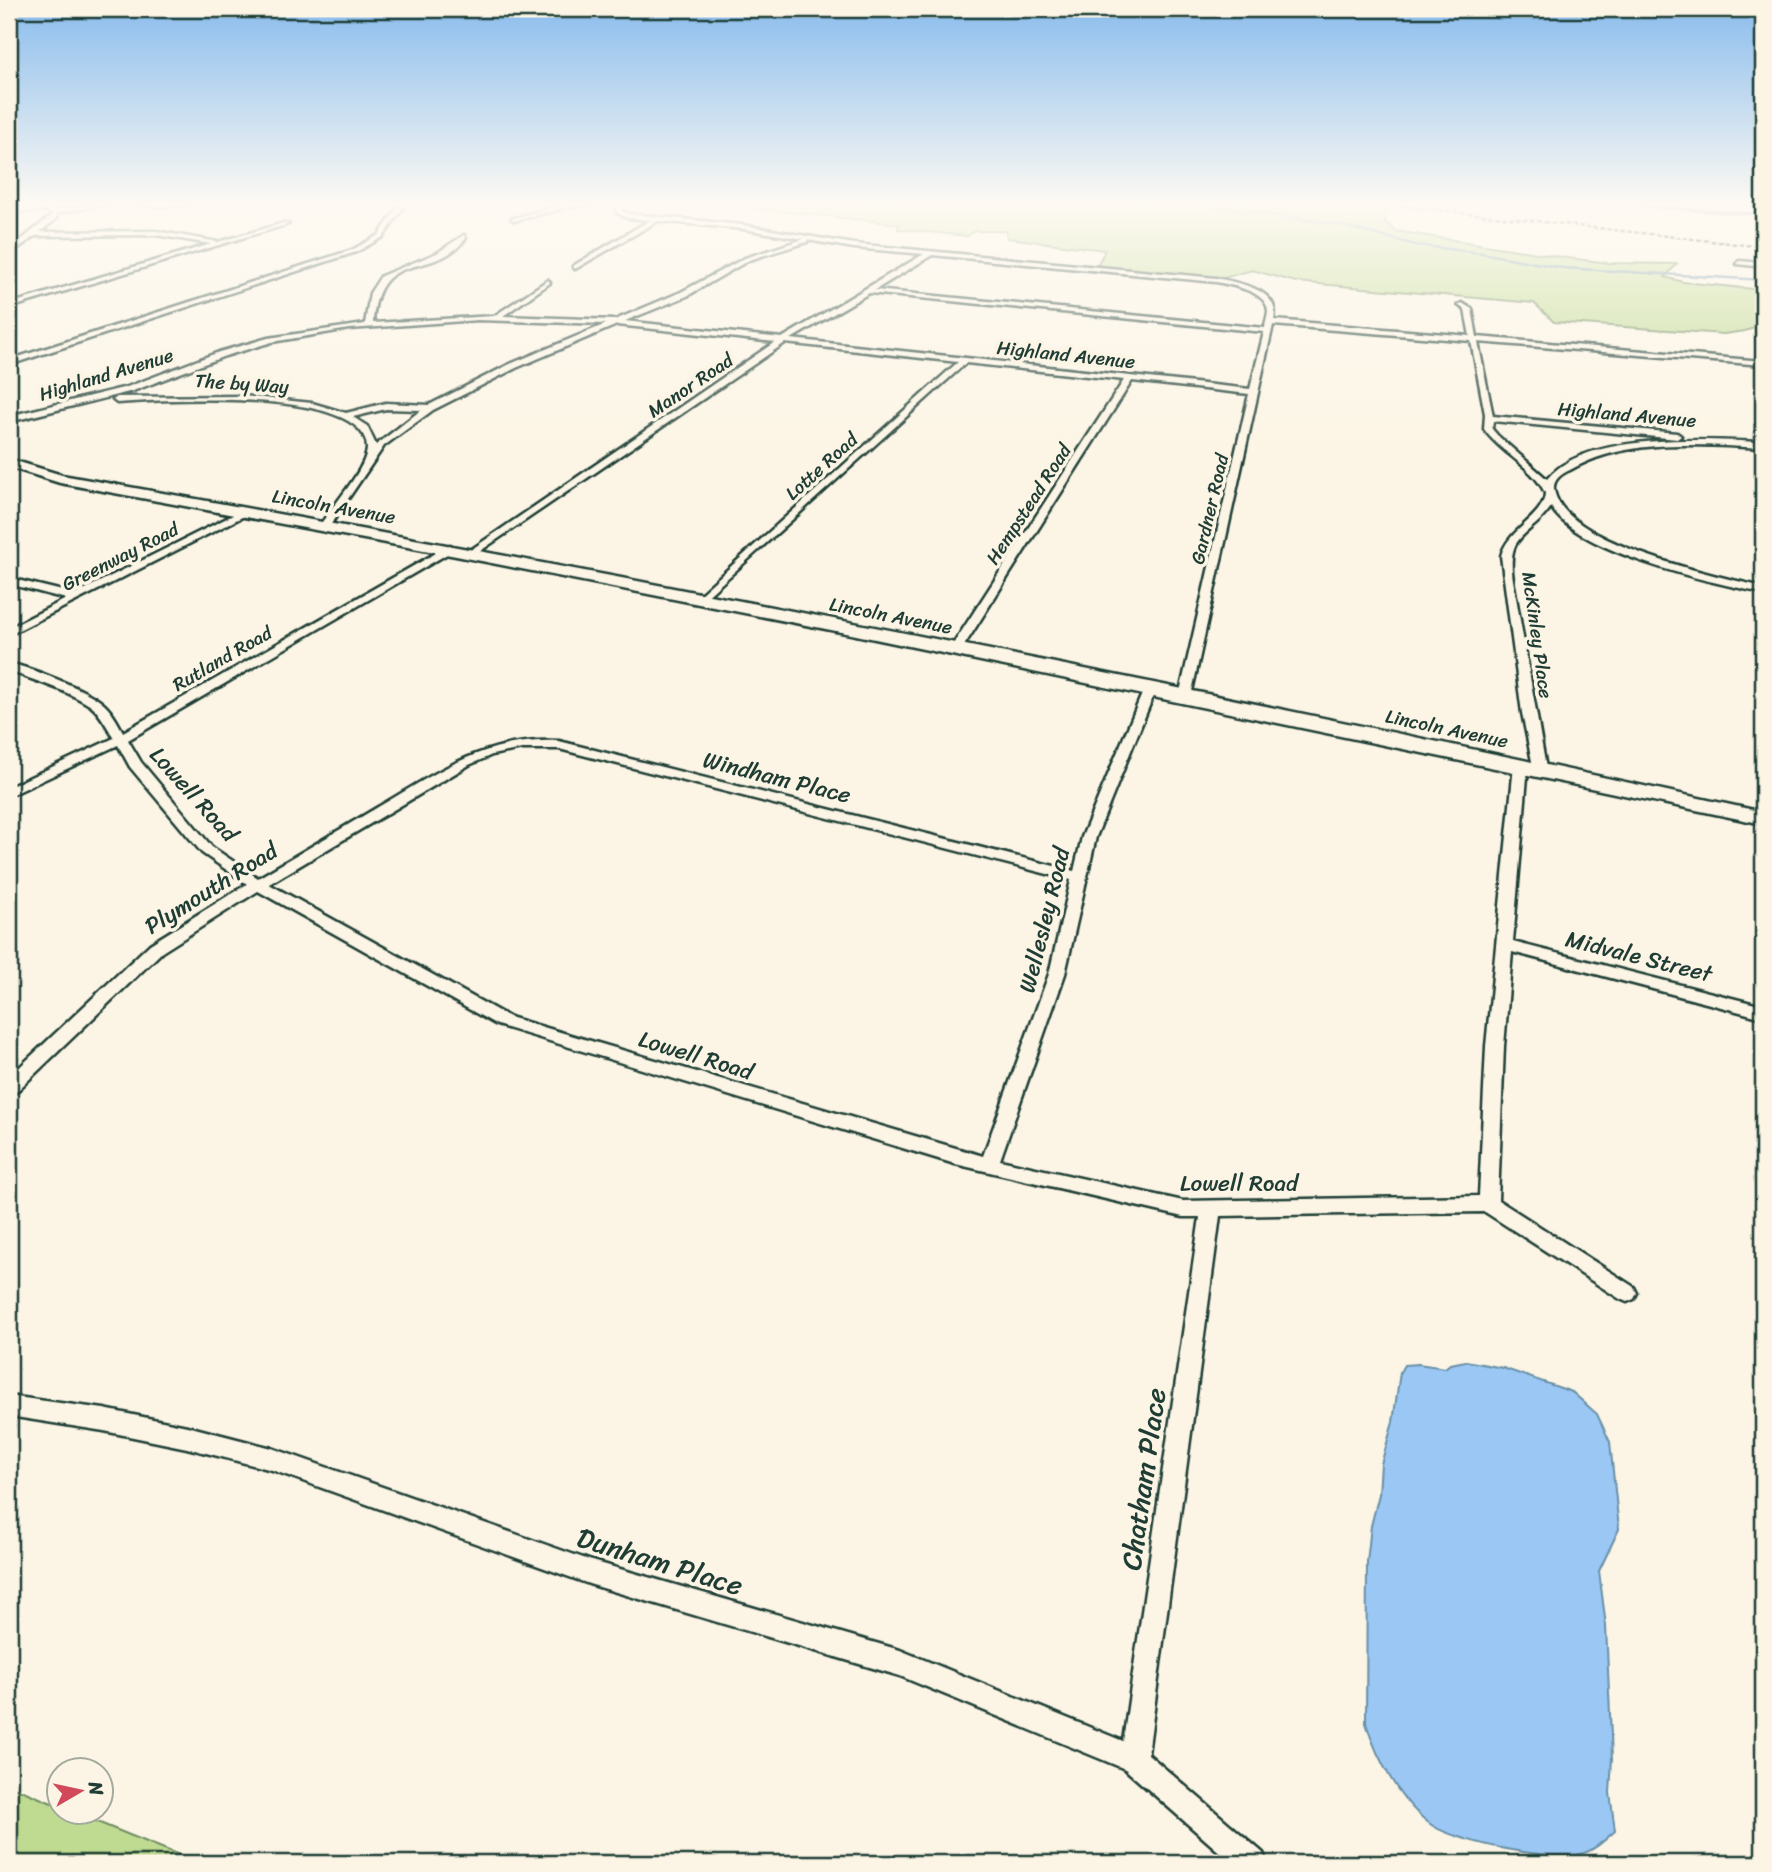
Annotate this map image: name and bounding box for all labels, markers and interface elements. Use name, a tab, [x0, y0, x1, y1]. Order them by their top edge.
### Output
street label: Highland Avenue	[995, 331, 1137, 378]
street label: Highland Avenue	[35, 338, 178, 411]
street label: Manor Road	[640, 343, 742, 427]
street label: The by Way	[194, 364, 290, 403]
street label: Highland Avenue	[1556, 392, 1698, 437]
street label: Lotte Road	[777, 423, 867, 509]
street label: Hempstead Road	[977, 435, 1081, 572]
street label: Gardner Road	[1181, 450, 1238, 568]
street label: Lincoln Avenue	[270, 479, 398, 534]
street label: Greenway Road	[56, 512, 185, 600]
street label: McKinley Place	[1512, 570, 1563, 701]
street label: Lincoln Avenue	[827, 587, 955, 644]
street label: Rutland Road	[166, 616, 279, 700]
street label: Lincoln Avenue	[1382, 699, 1512, 758]
street label: Lowell Road	[139, 737, 250, 853]
street label: Windham Place	[699, 739, 855, 816]
street label: Plymouth Road	[136, 830, 288, 946]
street label: Wellesley Road	[1007, 841, 1083, 997]
street label: Midvale Street	[1561, 918, 1718, 995]
street label: Lowell Road	[633, 1019, 760, 1093]
street label: Lowell Road	[1180, 1163, 1300, 1204]
street label: Chatham Place	[1106, 1385, 1181, 1573]
street label: Dunham Place	[571, 1513, 749, 1610]
north arrow	[46, 1756, 116, 1826]
text: N	[79, 1778, 114, 1798]

